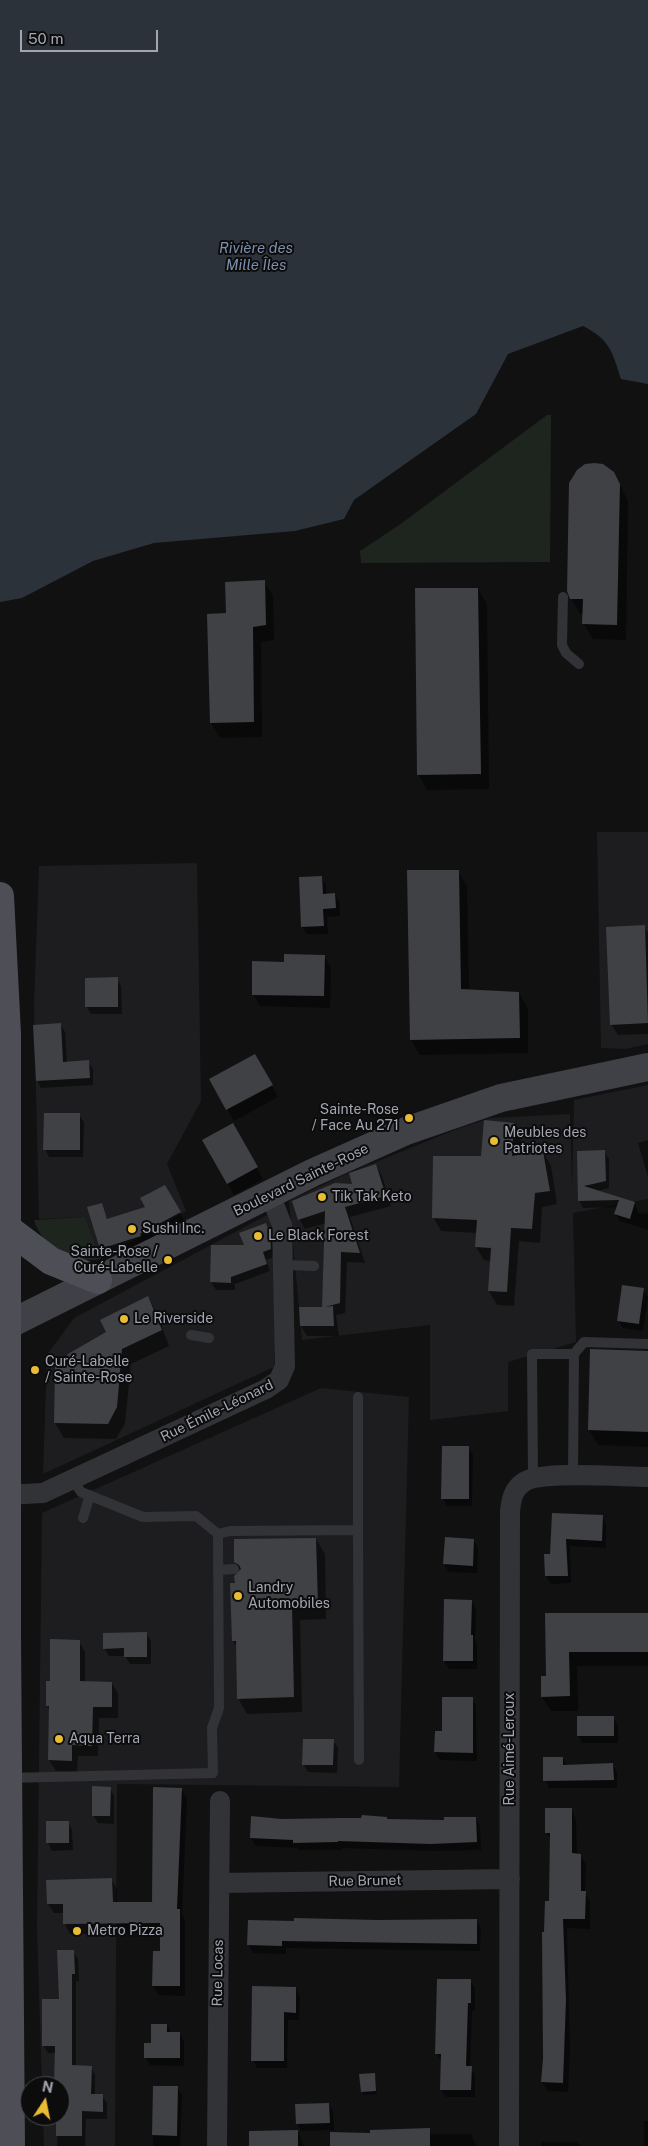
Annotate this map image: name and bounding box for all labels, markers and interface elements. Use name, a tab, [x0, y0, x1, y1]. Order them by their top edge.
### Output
scale bar	[22, 20, 160, 52]
text: 50 m	[28, 30, 63, 47]
water label: Rivière des Mille Îles	[219, 239, 293, 274]
place label: Sainte-Rose / Face Au 271	[312, 1102, 399, 1134]
marker: Sainte-Rose / Face Au 271	[403, 1112, 415, 1124]
place label: Meubles des Patriotes	[504, 1125, 586, 1158]
marker: Meubles des Patriotes	[488, 1135, 500, 1147]
street label: Boulevard Sainte-Rose	[231, 1140, 371, 1220]
place label: Tik Tak Keto	[332, 1189, 412, 1205]
marker: Tik Tak Keto	[316, 1191, 328, 1203]
place label: Sushi Inc.	[142, 1221, 204, 1237]
marker: Sushi Inc.	[126, 1223, 138, 1235]
place label: Le Black Forest	[268, 1228, 369, 1244]
marker: Le Black Forest	[252, 1230, 264, 1242]
place label: Sainte-Rose / Curé-Labelle	[71, 1244, 158, 1276]
marker: Sainte-Rose / Curé-Labelle	[162, 1254, 174, 1266]
place label: Le Riverside	[134, 1311, 213, 1327]
marker: Le Riverside	[118, 1313, 130, 1325]
place label: Curé-Labelle / Sainte-Rose	[45, 1354, 132, 1386]
marker: Curé-Labelle / Sainte-Rose	[29, 1364, 41, 1376]
street label: Rue Émile-Léonard	[158, 1376, 276, 1446]
place label: Landry Automobiles	[248, 1580, 330, 1612]
marker: Landry Automobiles	[232, 1590, 244, 1602]
street label: Rue Aimé-Leroux	[502, 1693, 518, 1805]
place label: Aqua Terra	[69, 1731, 140, 1747]
marker: Aqua Terra	[53, 1733, 65, 1745]
street label: Rue Brunet	[328, 1872, 402, 1890]
place label: Metro Pizza	[87, 1923, 163, 1939]
marker: Metro Pizza	[71, 1925, 83, 1937]
street label: Rue Locas	[209, 1939, 227, 2007]
north arrow	[20, 2076, 70, 2126]
text: N	[41, 2078, 55, 2096]

